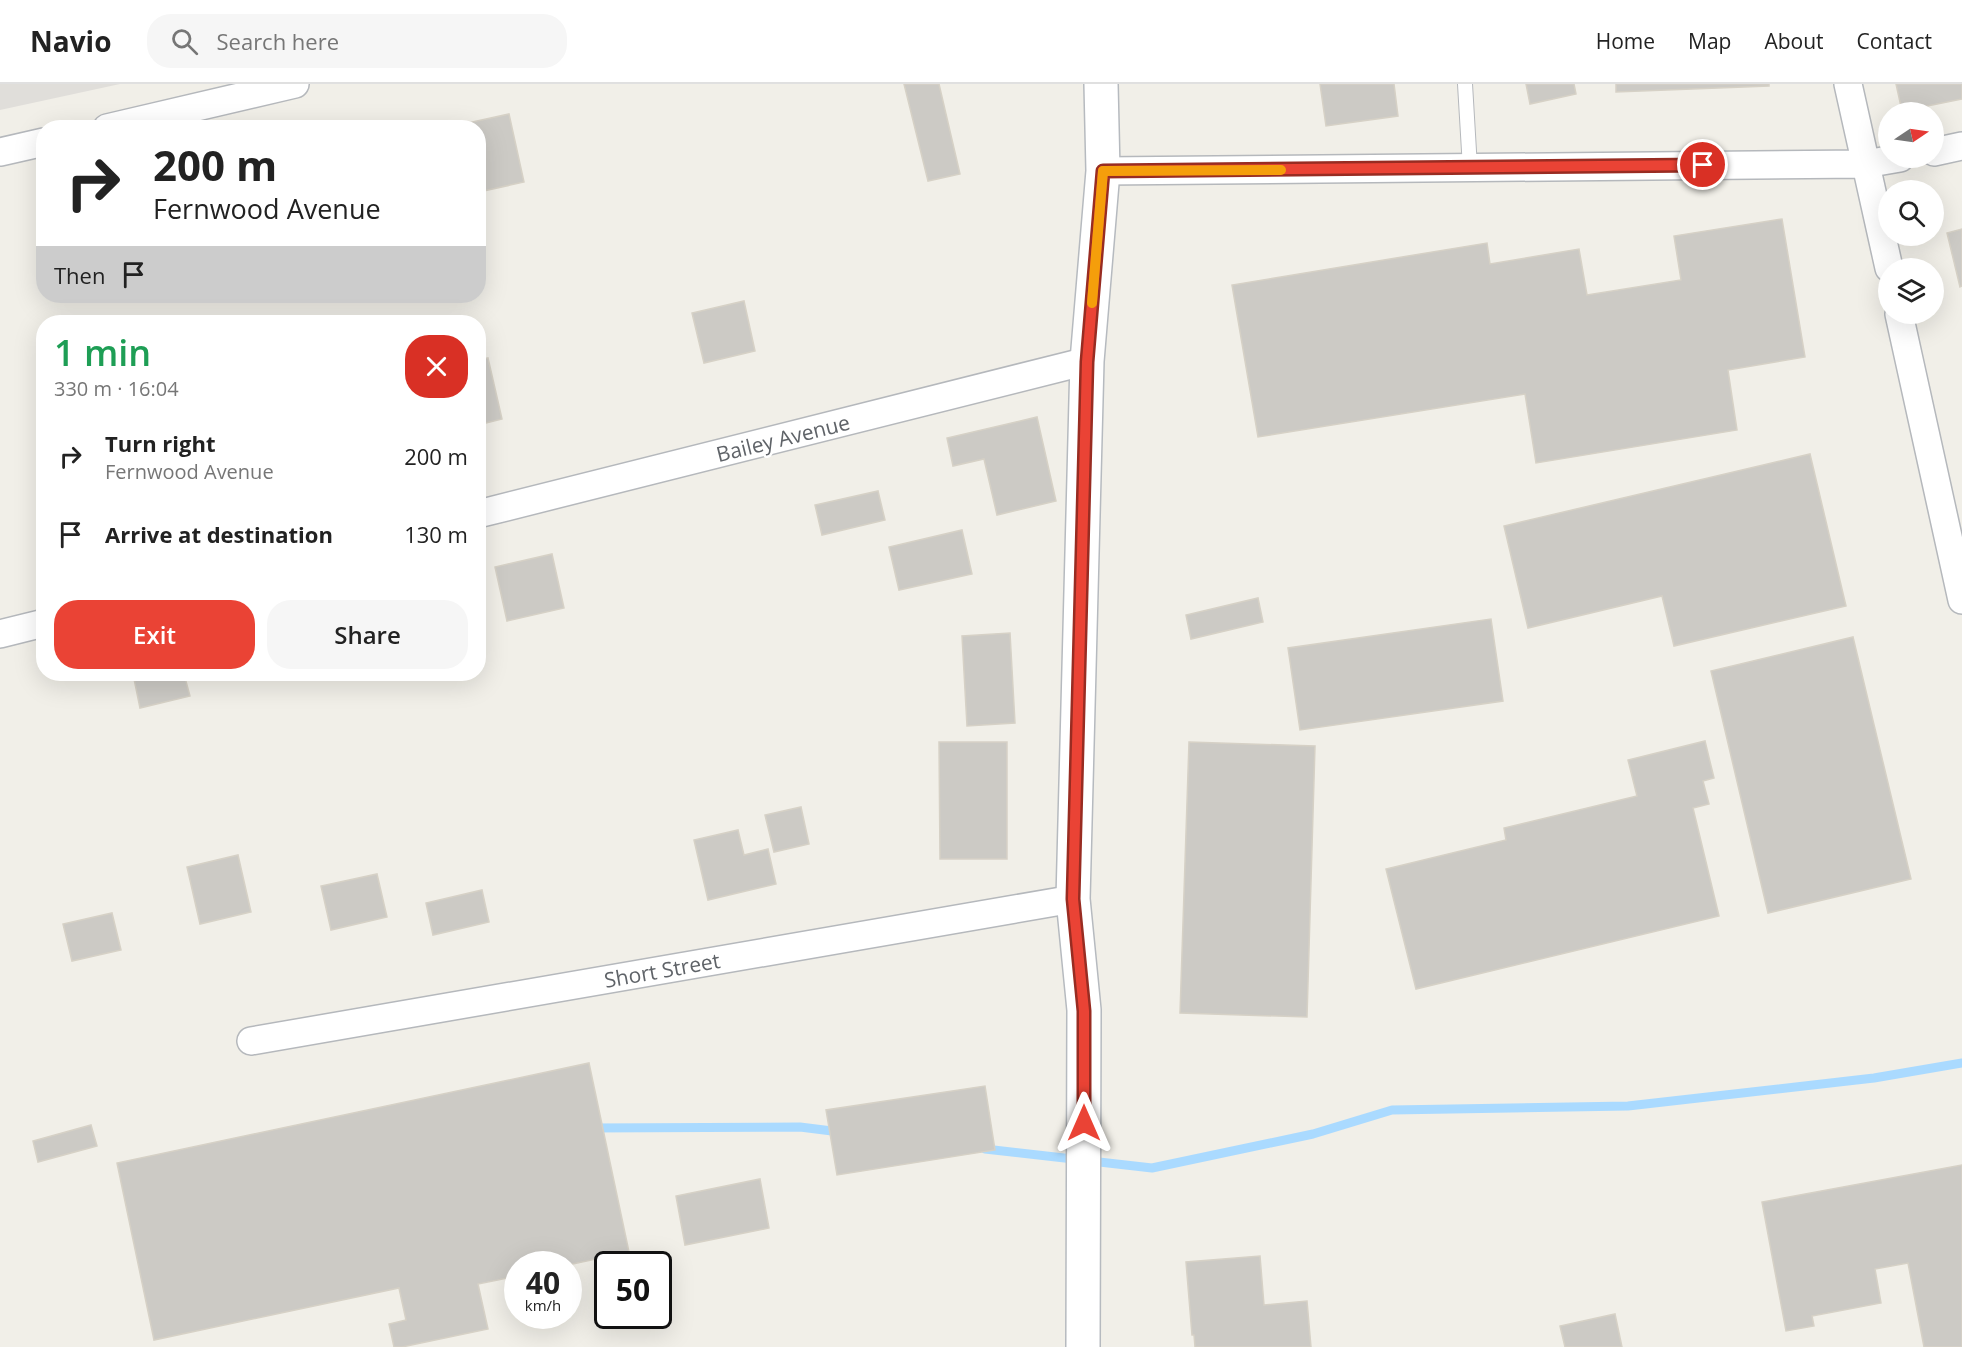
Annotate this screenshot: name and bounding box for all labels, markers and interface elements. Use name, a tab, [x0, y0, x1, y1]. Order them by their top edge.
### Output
search box	[147, 14, 567, 68]
text: Navio	[30, 22, 111, 60]
icon: search	[168, 25, 201, 58]
text: Search here	[216, 26, 339, 56]
text: Home	[1596, 27, 1655, 55]
text: Map	[1688, 27, 1731, 55]
text: About	[1764, 27, 1824, 55]
text: Contact	[1857, 27, 1932, 55]
north arrow	[1878, 102, 1944, 168]
map controls	[1878, 102, 1944, 324]
text: 200 m	[153, 136, 277, 193]
pin	[1677, 139, 1728, 190]
icon: right	[54, 144, 132, 222]
icon: arrive	[1686, 148, 1719, 181]
button: search	[1878, 180, 1944, 246]
text: Fernwood Avenue	[153, 190, 381, 227]
icon: arrive	[117, 258, 150, 291]
button: layers	[1878, 258, 1944, 324]
text: Then	[54, 260, 105, 290]
text: 1 min	[54, 328, 151, 377]
button: close	[405, 335, 468, 398]
text: 330 m · 16:04	[54, 375, 179, 402]
street label: Bailey Avenue	[713, 408, 853, 468]
text: Turn right	[105, 428, 216, 458]
icon: right	[54, 440, 87, 473]
text: 200 m	[404, 441, 468, 471]
text: Fernwood Avenue	[105, 458, 274, 485]
icon: arrive	[54, 518, 87, 551]
text: Arrive at destination	[105, 519, 333, 549]
text: 130 m	[404, 519, 468, 549]
button: Exit	[54, 600, 255, 669]
button: Share	[267, 600, 468, 669]
street label: Short Street	[602, 946, 722, 994]
position arrow	[1052, 1091, 1116, 1155]
speed limit sign: 50	[594, 1251, 672, 1329]
text: 40	[526, 1262, 560, 1303]
text: km/h	[525, 1295, 561, 1315]

